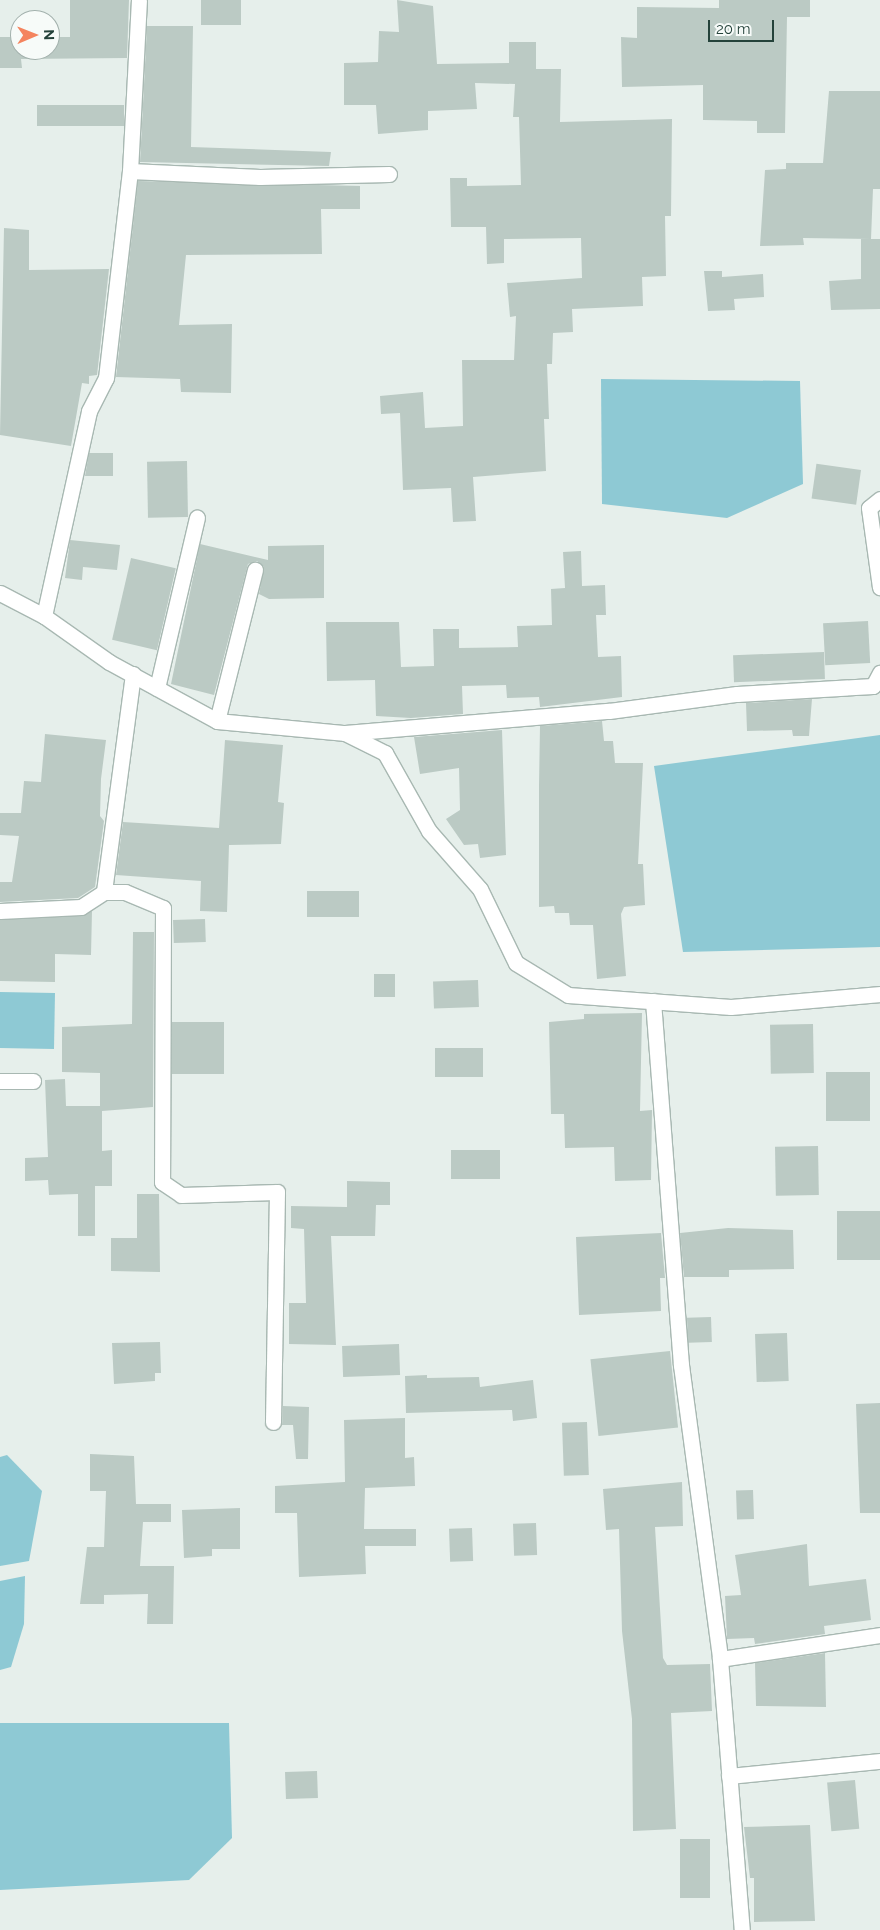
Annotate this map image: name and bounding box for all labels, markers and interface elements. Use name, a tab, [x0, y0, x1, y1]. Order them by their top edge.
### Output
north arrow	[10, 10, 60, 60]
scale bar	[710, 10, 776, 42]
text: 20 m	[716, 20, 751, 38]
text: N	[41, 29, 57, 40]

